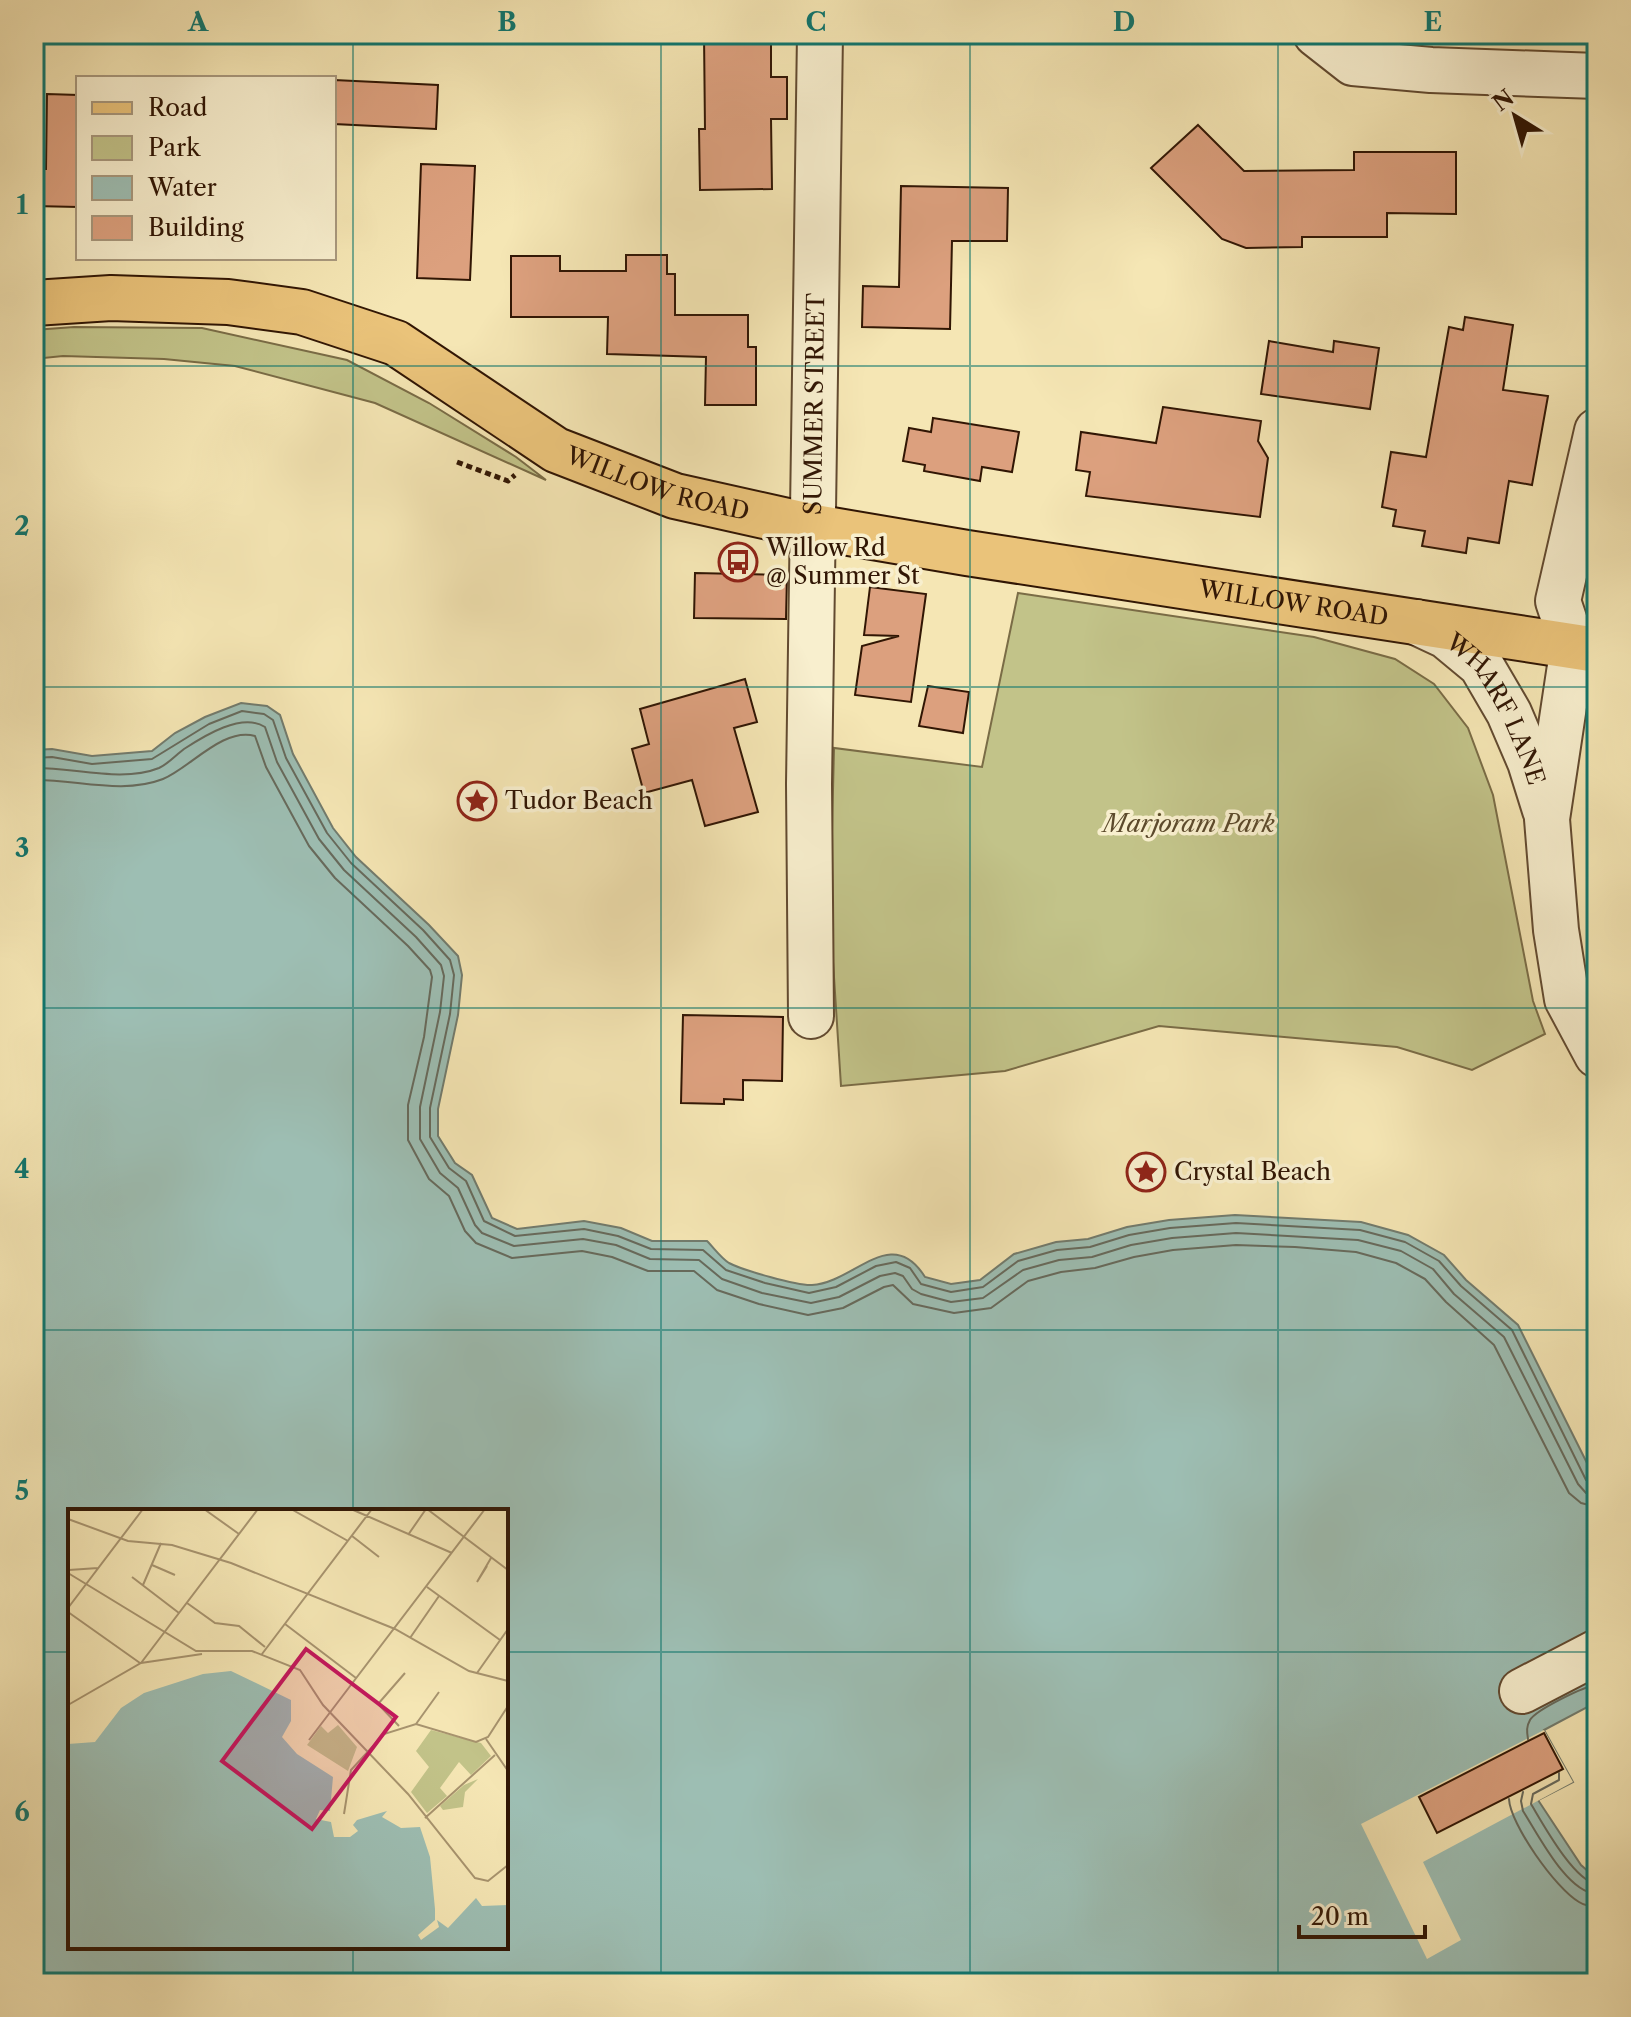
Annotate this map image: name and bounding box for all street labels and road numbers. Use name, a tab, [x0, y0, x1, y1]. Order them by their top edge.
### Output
street label: SUMMER STREET	[798, 293, 830, 515]
street label: WILLOW ROAD	[561, 440, 752, 526]
street label: WILLOW ROAD	[1196, 574, 1391, 632]
street label: WHARF LANE	[1440, 627, 1551, 788]

